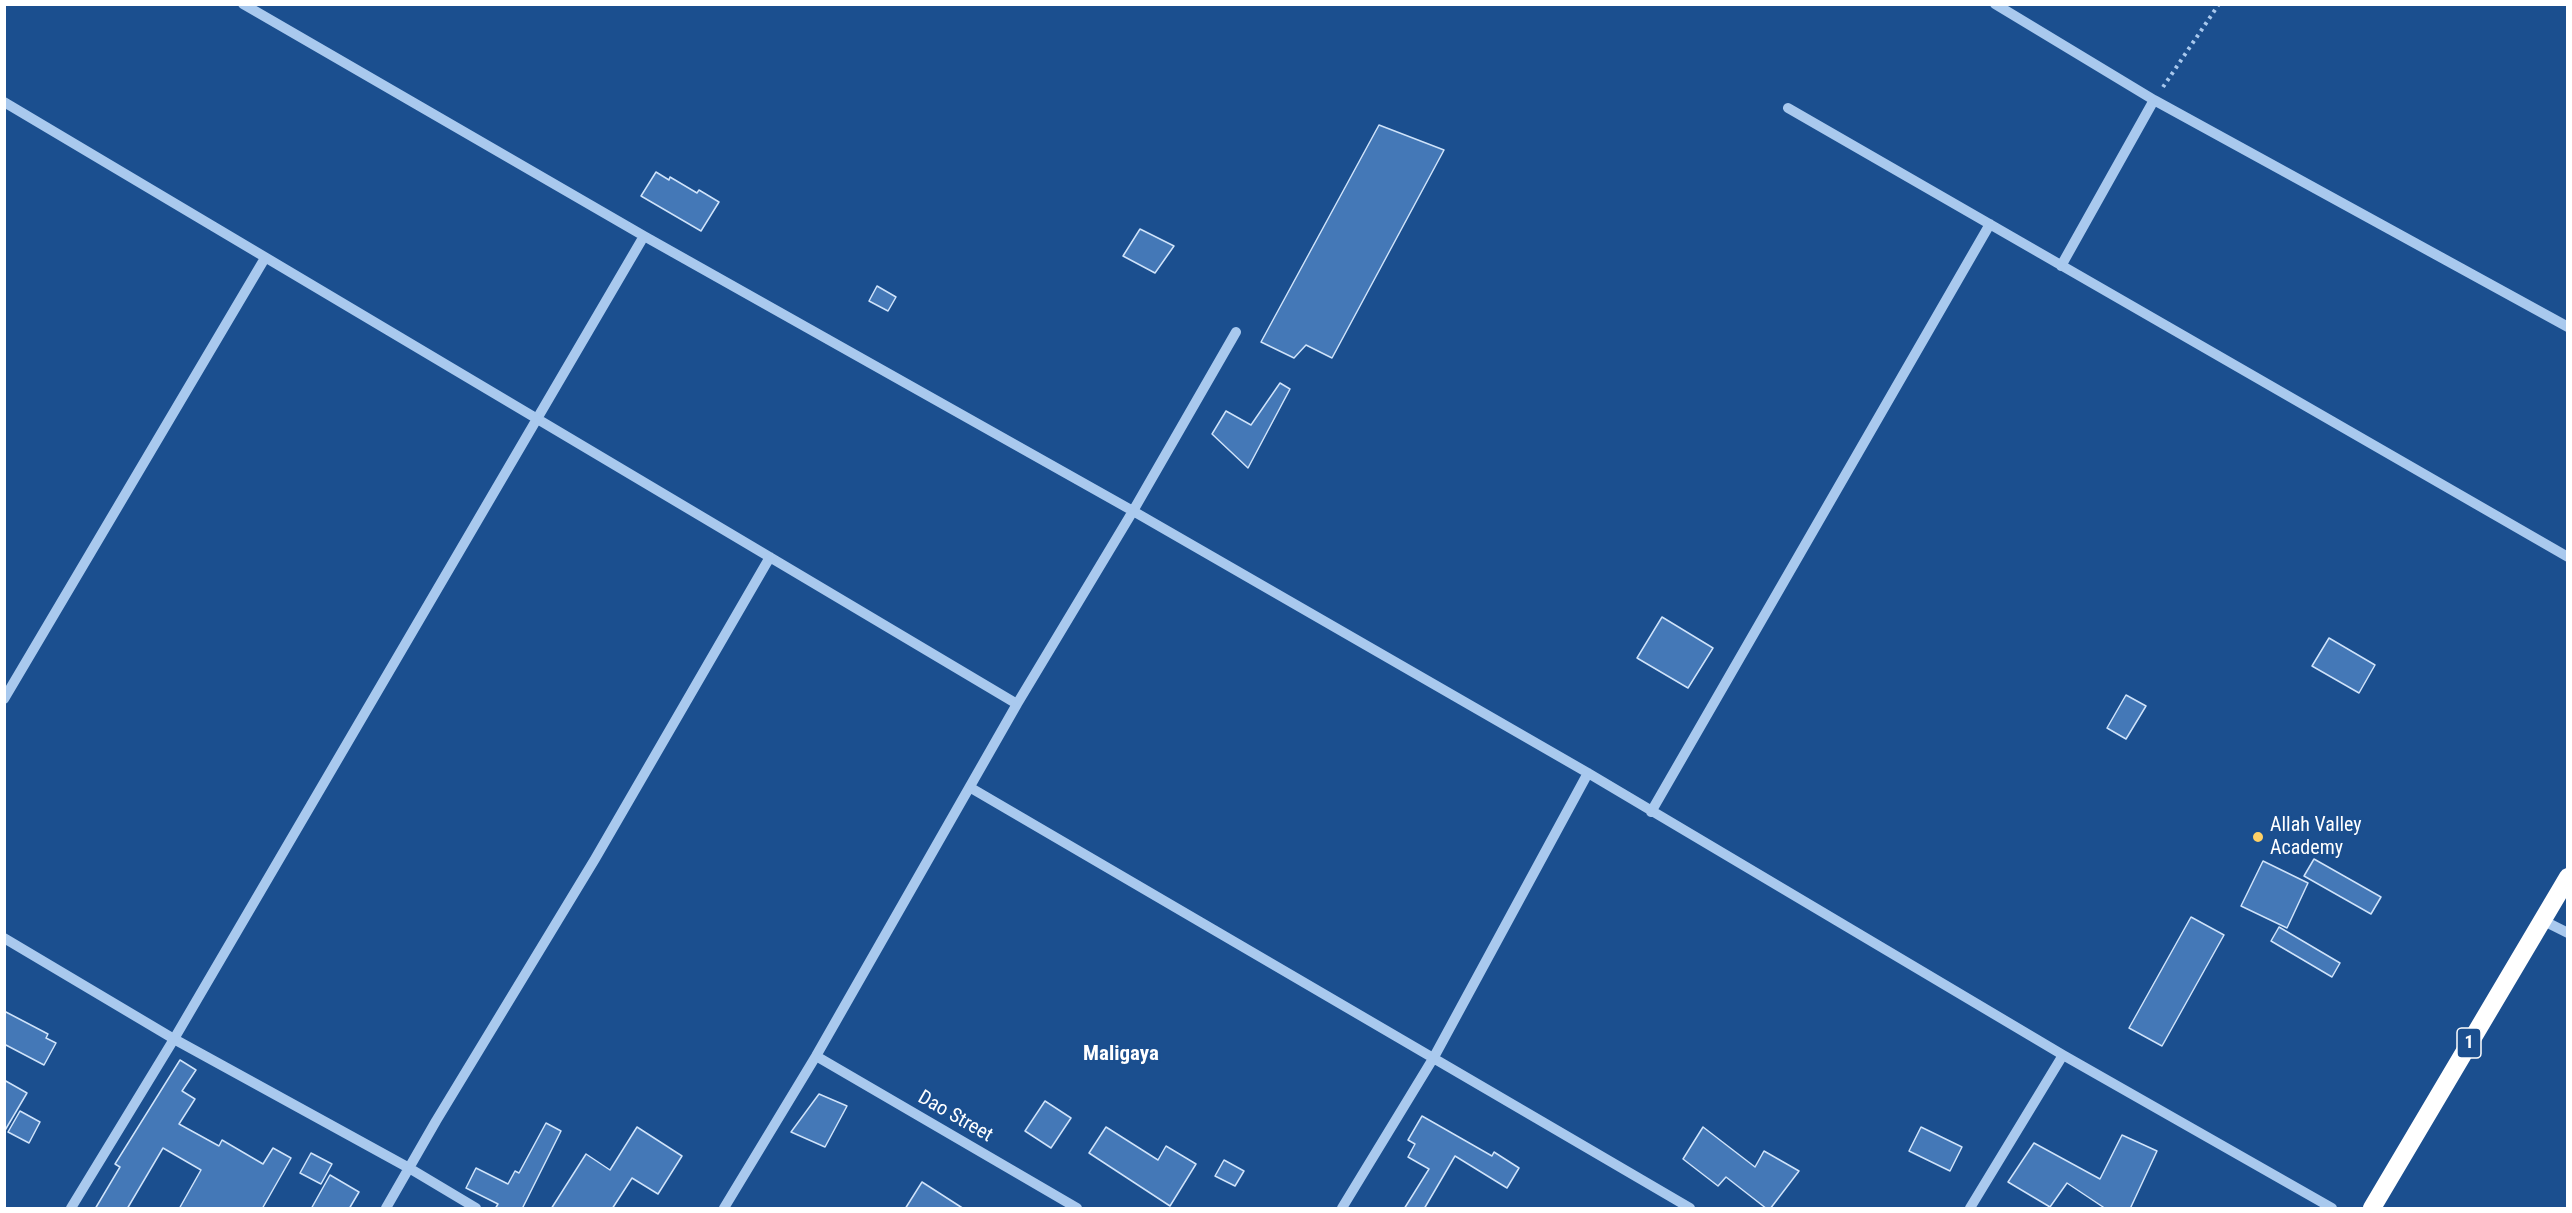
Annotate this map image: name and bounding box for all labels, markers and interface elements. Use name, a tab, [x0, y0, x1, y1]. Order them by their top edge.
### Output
place label: Allah Valley Academy	[2270, 814, 2362, 861]
marker: Allah Valley Academy	[2251, 830, 2265, 844]
road number: 1	[2457, 1028, 2481, 1058]
district label: Maligaya	[1083, 1042, 1159, 1068]
street label: Dao Street	[913, 1086, 997, 1148]

